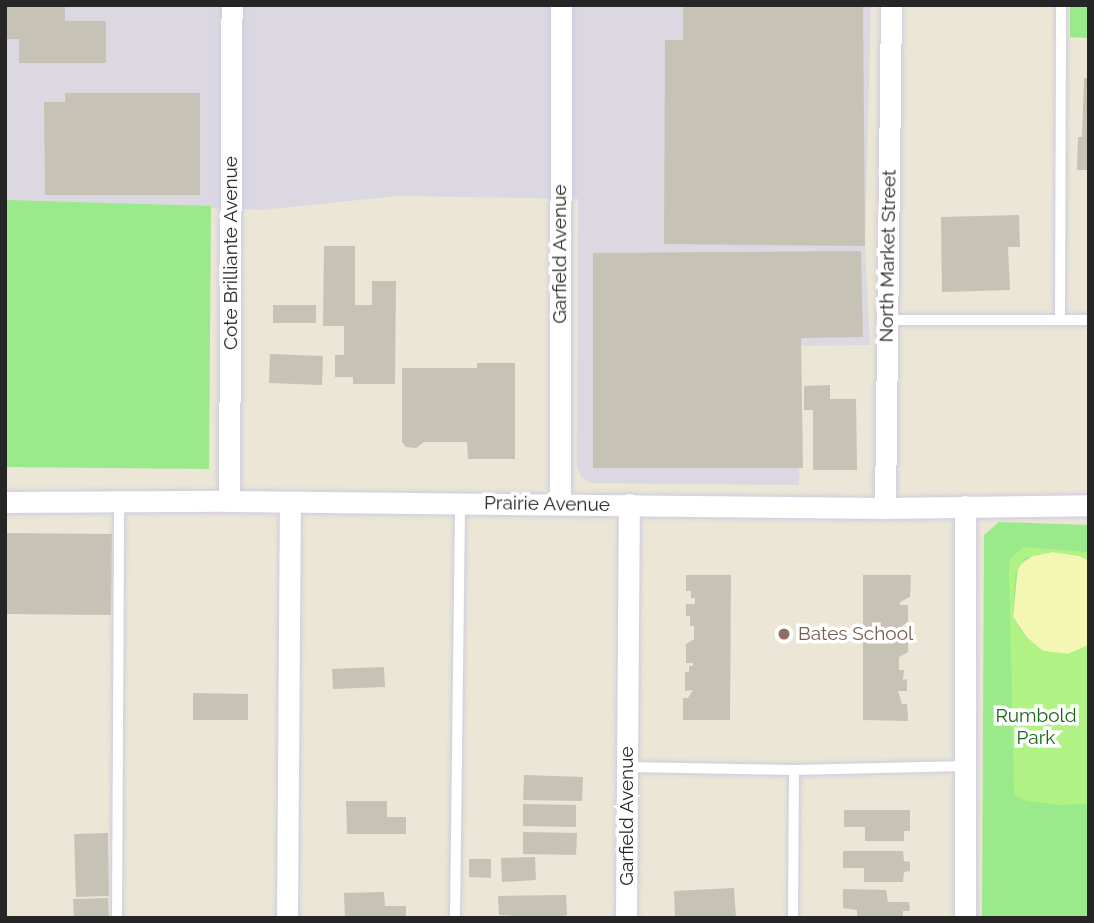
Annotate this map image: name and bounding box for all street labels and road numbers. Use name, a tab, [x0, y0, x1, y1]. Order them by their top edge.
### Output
street label: Cote Brilliante Avenue	[220, 156, 242, 350]
street label: North Market Street	[875, 169, 901, 343]
street label: Garfield Avenue	[549, 184, 571, 324]
street label: Prairie Avenue	[484, 491, 610, 517]
street label: Garfield Avenue	[616, 746, 638, 886]

